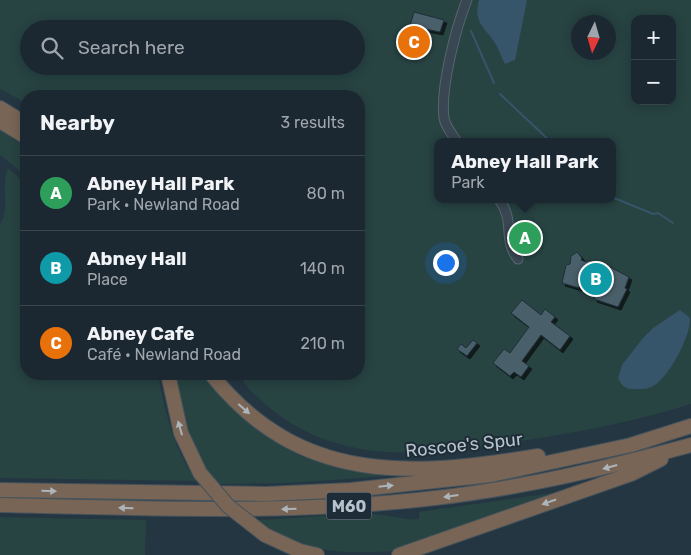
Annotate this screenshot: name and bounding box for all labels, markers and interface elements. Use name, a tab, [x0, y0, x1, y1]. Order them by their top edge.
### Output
north arrow	[571, 15, 616, 60]
map controls	[631, 15, 676, 105]
button: +	[631, 15, 676, 60]
search box	[20, 20, 365, 75]
pin: C	[398, 23, 430, 61]
icon: search	[38, 34, 66, 62]
text: Search here	[78, 36, 185, 59]
button: −	[631, 60, 676, 105]
text: Nearby	[40, 110, 115, 135]
text: 3 results	[280, 113, 345, 132]
popup	[434, 138, 616, 203]
text: Abney Hall Park	[451, 150, 599, 173]
text: Abney Hall Park	[87, 172, 234, 195]
text: Park	[451, 173, 485, 192]
text: A	[50, 184, 62, 203]
text: 80 m	[307, 184, 345, 203]
text: Park · Newland Road	[87, 195, 240, 214]
pin: A	[509, 219, 541, 257]
text: Abney Hall	[87, 247, 187, 270]
your location	[433, 250, 459, 276]
text: B	[50, 259, 62, 278]
text: 140 m	[300, 259, 345, 278]
pin: B	[580, 260, 612, 298]
text: Place	[87, 270, 128, 289]
text: Abney Cafe	[87, 322, 195, 345]
text: C	[50, 334, 62, 353]
text: 210 m	[300, 334, 345, 353]
text: Café · Newland Road	[87, 345, 241, 364]
one-way arrow	[238, 403, 250, 414]
one-way arrow	[176, 421, 184, 436]
street label: Roscoe's Spur	[404, 428, 524, 462]
one-way arrow	[603, 463, 618, 471]
one-way arrow	[378, 482, 394, 490]
one-way arrow	[41, 487, 57, 495]
road number: M60	[326, 492, 372, 520]
one-way arrow	[442, 493, 458, 501]
one-way arrow	[541, 499, 556, 507]
one-way arrow	[118, 503, 134, 511]
one-way arrow	[280, 505, 296, 513]

